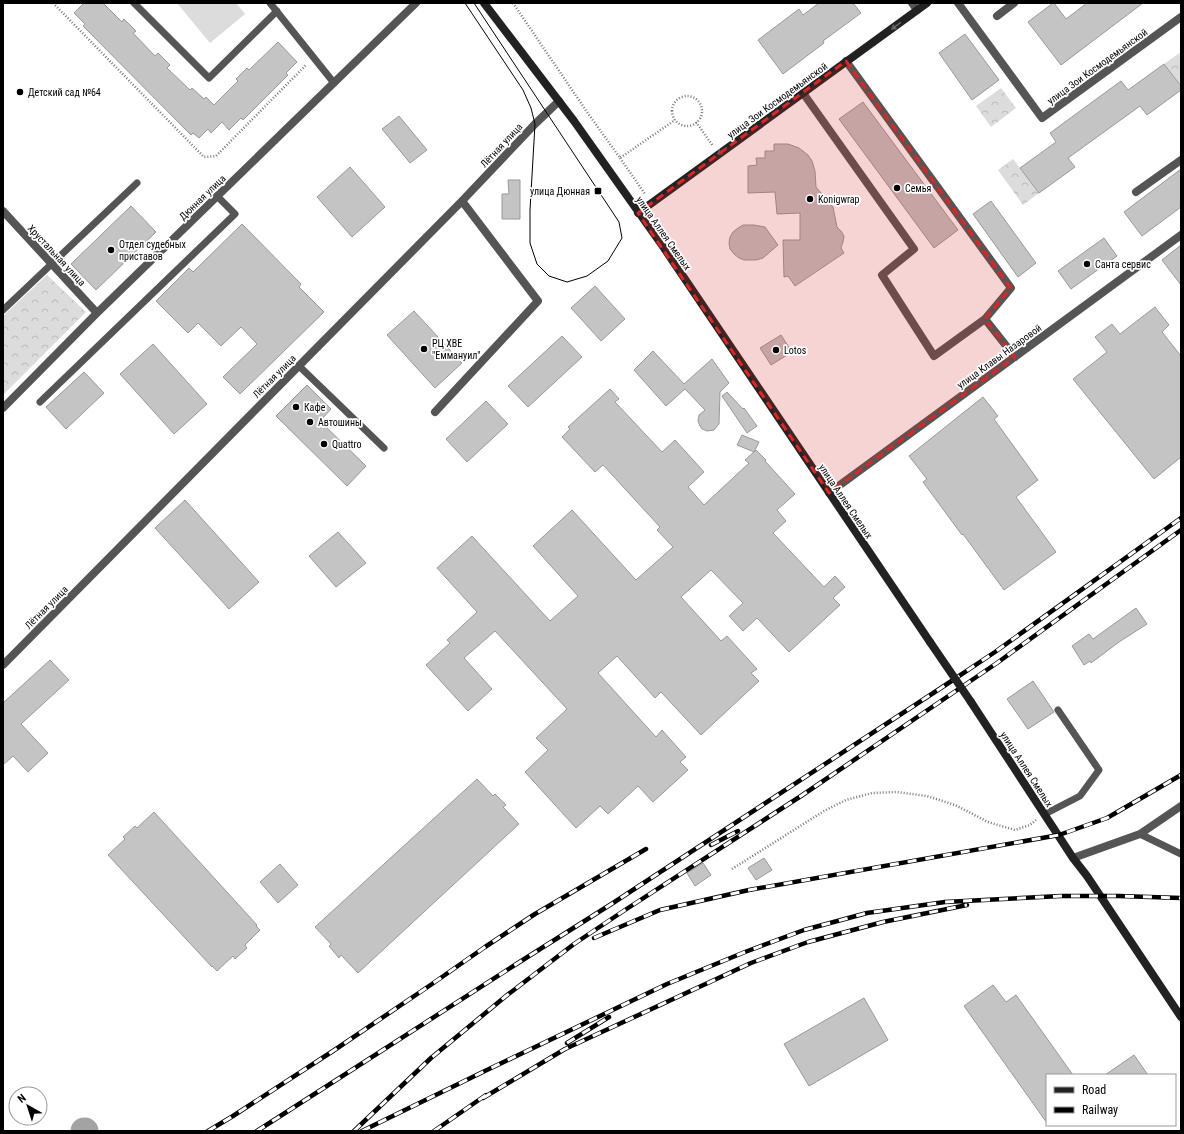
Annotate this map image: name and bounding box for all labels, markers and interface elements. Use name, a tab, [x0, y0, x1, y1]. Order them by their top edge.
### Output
one-way arrow	[891, 22, 901, 30]
street label: улица Зои Космодемьянской	[1045, 26, 1149, 106]
street label: улица Зои Космодемьянской	[725, 60, 829, 140]
marker: Детский сад №64	[15, 87, 25, 97]
place label: Детский сад №64	[28, 87, 101, 98]
street label: Лётная улица	[478, 121, 525, 170]
one-way arrow	[717, 147, 728, 155]
street label: Дюнная улица	[177, 172, 228, 222]
marker: Семья	[892, 183, 902, 193]
place label: Семья	[905, 183, 932, 194]
place label: улица Дюнная	[530, 186, 590, 197]
marker: улица Дюнная	[593, 186, 603, 196]
street label: улица Аллея Смелых	[634, 194, 694, 273]
marker: Konigwrap	[805, 194, 815, 204]
place label: Konigwrap	[818, 194, 860, 205]
street label: Хрустальная улица	[26, 223, 88, 288]
place label: Отдел судебных приставов	[119, 239, 187, 262]
marker: Отдел судебных приставов	[106, 245, 116, 255]
marker: Санта сервис	[1082, 259, 1092, 269]
place label: Санта сервис	[1095, 259, 1151, 270]
street label: улица Клавы Назаровой	[955, 322, 1044, 391]
place label: РЦ ХВЕ "Еммануил"	[432, 338, 481, 361]
marker: РЦ ХВЕ "Еммануил"	[419, 344, 429, 354]
marker: Lotos	[771, 345, 781, 355]
place label: Lotos	[784, 345, 807, 356]
street label: Лётная улица	[251, 352, 298, 400]
marker: Кафе	[291, 402, 301, 412]
place label: Кафе	[304, 402, 326, 413]
marker: Автошины	[305, 417, 315, 427]
place label: Автошины	[318, 417, 362, 428]
marker: Quattro	[319, 439, 329, 449]
place label: Quattro	[332, 439, 362, 450]
street label: улица Аллея Смелых	[817, 462, 875, 541]
street label: Лётная улица	[23, 583, 70, 631]
street label: улица Аллея Смелых	[998, 730, 1055, 809]
legend	[1046, 1074, 1176, 1126]
text: Road	[1082, 1083, 1106, 1097]
north arrow	[8, 1086, 48, 1126]
text: N	[15, 1091, 29, 1106]
text: Railway	[1082, 1103, 1118, 1117]

